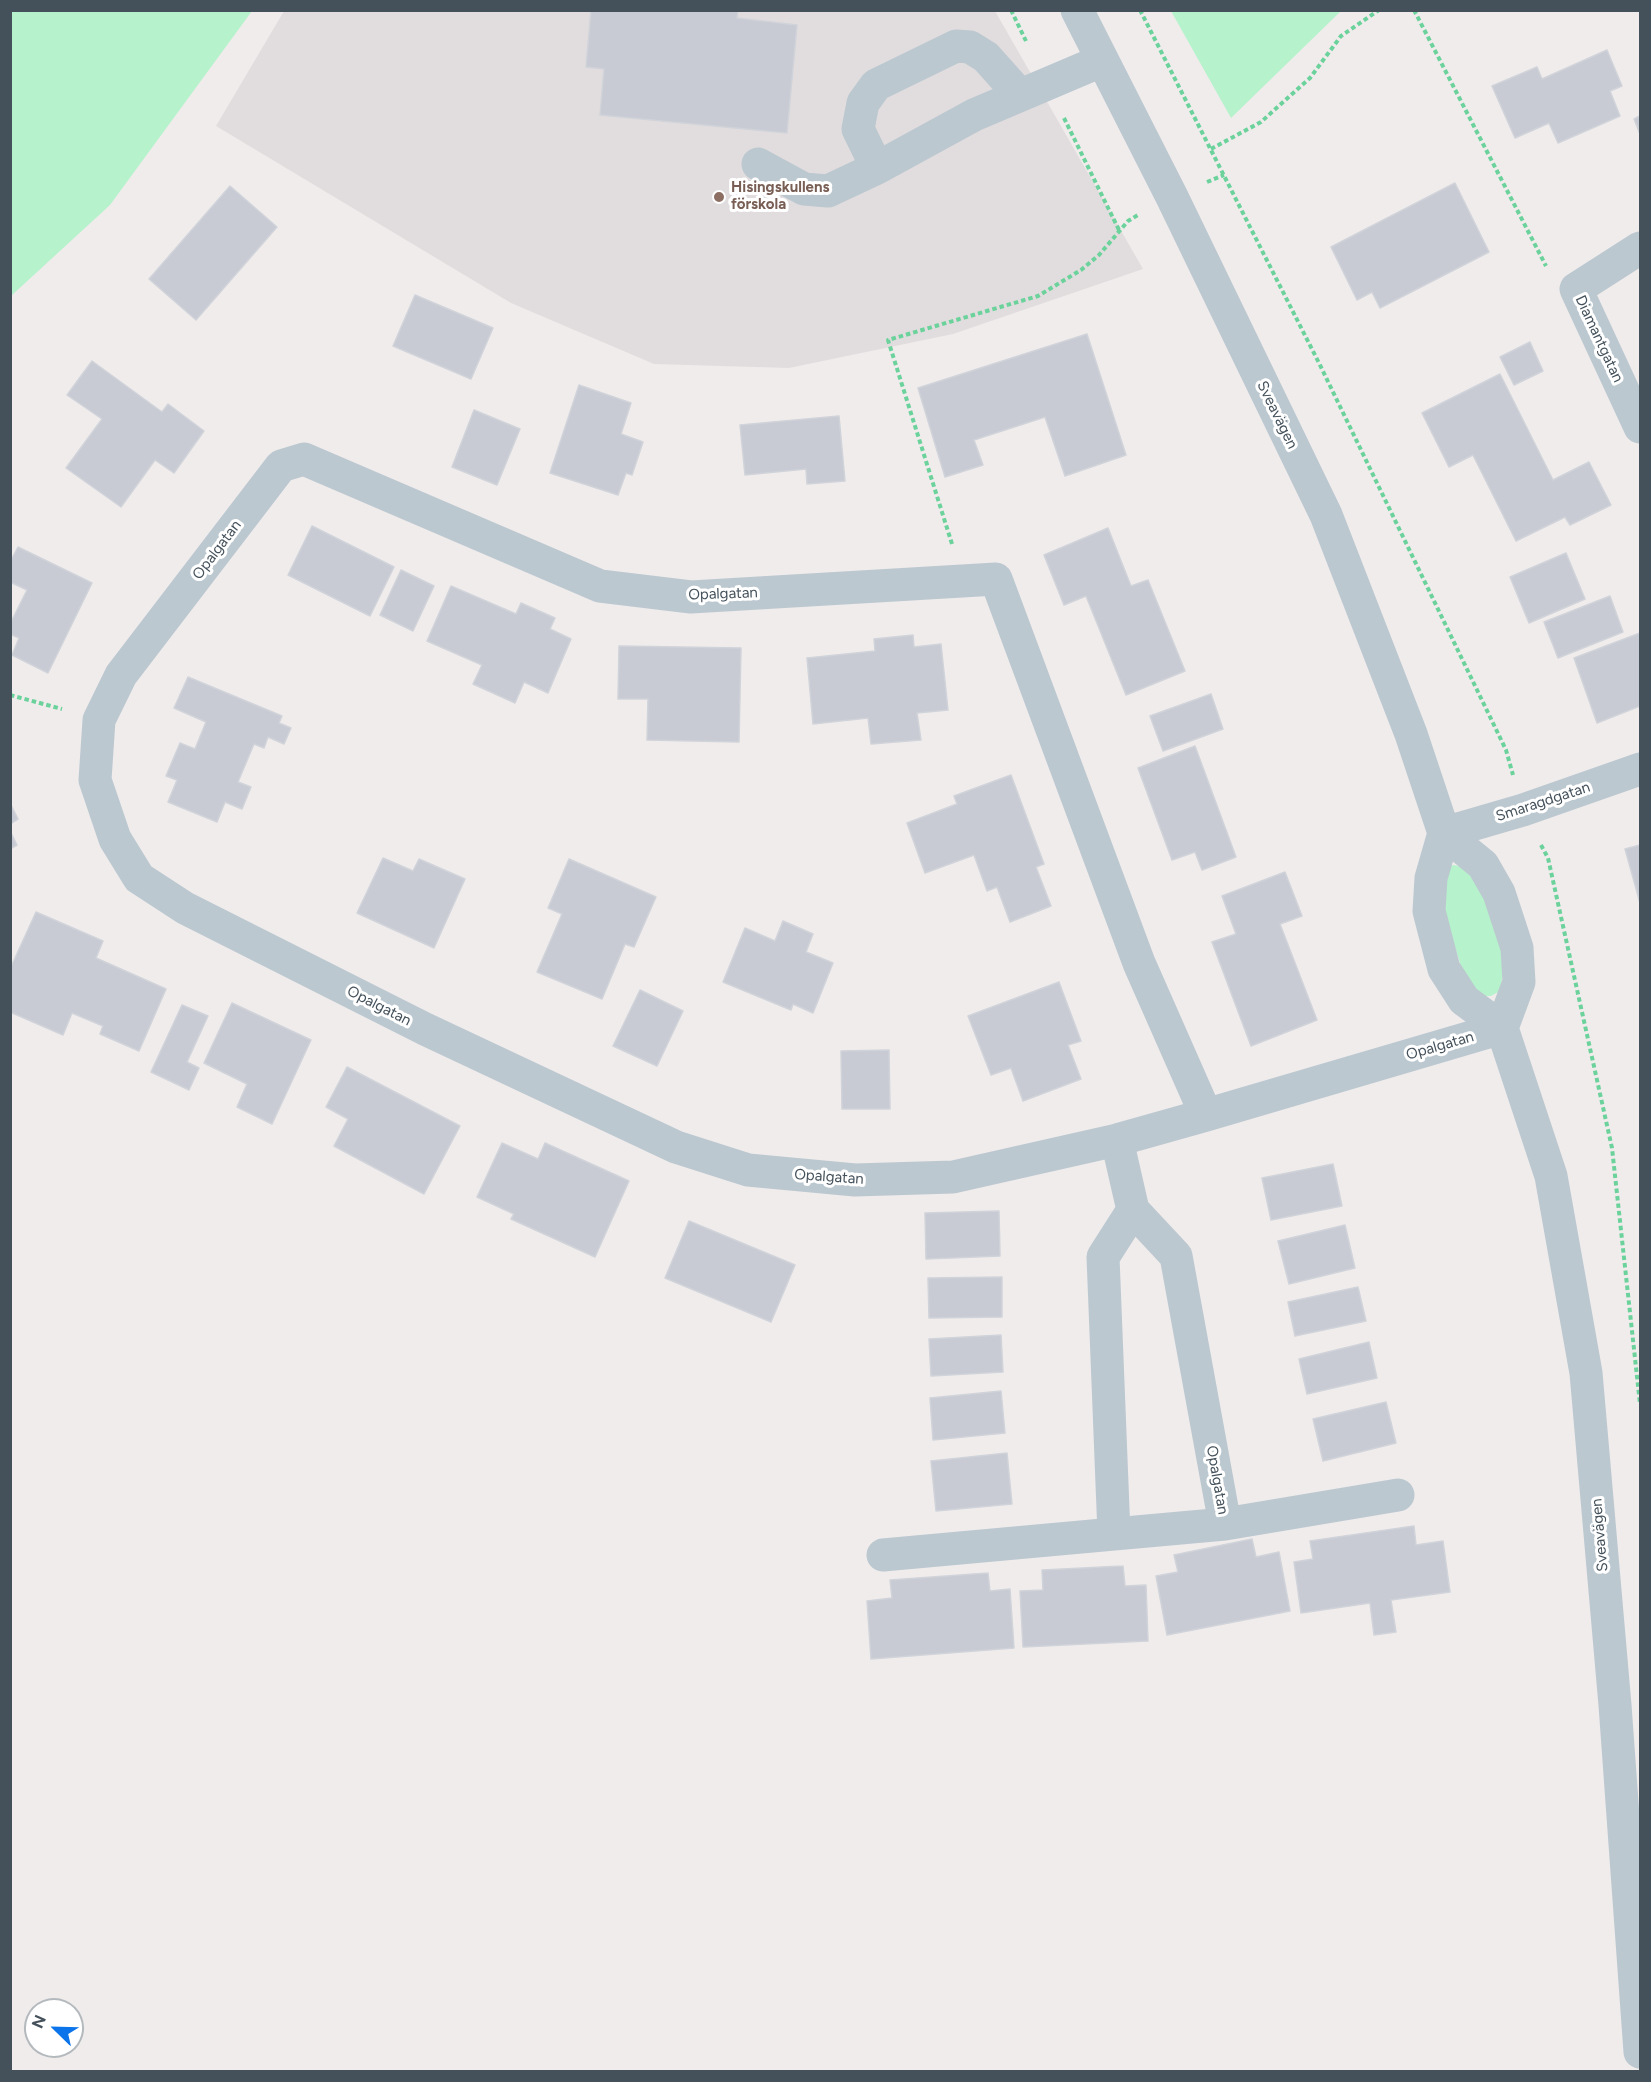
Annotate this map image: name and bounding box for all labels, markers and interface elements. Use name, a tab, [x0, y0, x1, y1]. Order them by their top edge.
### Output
place label: Hisingskullens förskola	[731, 179, 829, 214]
marker: Hisingskullens förskola	[712, 190, 726, 204]
street label: Diamantgatan	[1571, 293, 1627, 385]
street label: Sveavägen	[1253, 378, 1301, 452]
street label: Opalgatan	[189, 517, 245, 583]
street label: Opalgatan	[688, 584, 758, 604]
street label: Smaragdgatan	[1494, 778, 1592, 826]
street label: Opalgatan	[344, 982, 414, 1030]
street label: Opalgatan	[1404, 1028, 1476, 1064]
street label: Opalgatan	[794, 1166, 864, 1188]
street label: Opalgatan	[1202, 1444, 1232, 1516]
street label: Sveavägen	[1588, 1498, 1612, 1572]
north arrow	[24, 1998, 84, 2058]
text: N	[28, 2012, 50, 2031]

